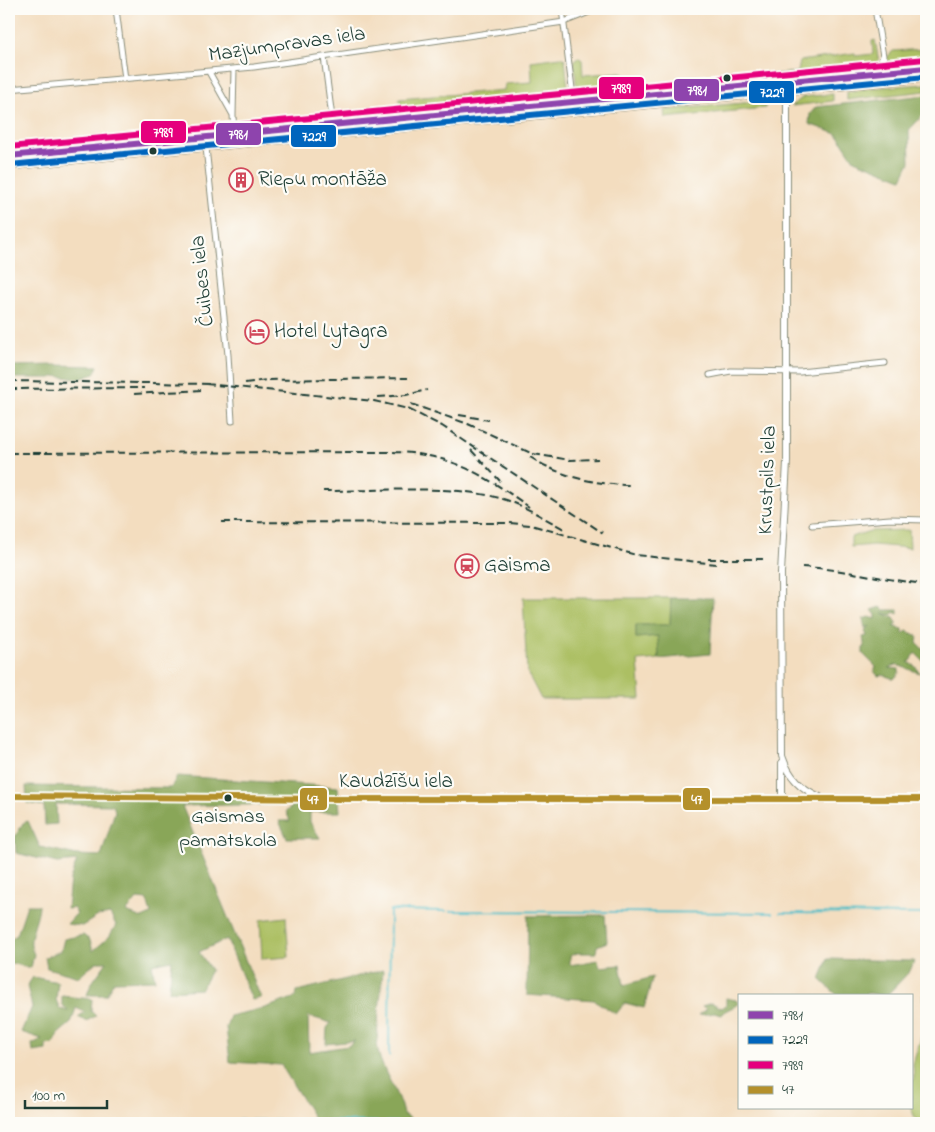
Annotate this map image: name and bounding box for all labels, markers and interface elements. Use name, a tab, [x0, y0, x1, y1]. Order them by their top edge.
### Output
street label: Mazjumpravas iela	[207, 19, 367, 71]
unlabelled marker	[722, 73, 732, 83]
line badge: 7989	[598, 76, 645, 100]
line badge: 7981	[673, 78, 720, 102]
text: 7989	[611, 79, 632, 100]
line badge: 7229	[748, 80, 795, 104]
text: 7981	[687, 81, 707, 102]
text: 7229	[760, 83, 785, 104]
line badge: 7989	[140, 120, 187, 144]
line badge: 7981	[215, 122, 262, 146]
text: 7989	[153, 123, 174, 144]
line badge: 7229	[290, 124, 337, 148]
text: 7981	[228, 125, 248, 146]
text: 7229	[302, 127, 327, 148]
unlabelled marker	[148, 146, 158, 156]
place label: Riepu montāža	[258, 165, 387, 195]
building icon: Riepu montāža	[228, 167, 254, 193]
street label: Čuibes iela	[183, 234, 223, 328]
place label: Hotel Lytagra	[274, 317, 388, 349]
hotel icon: Hotel Lytagra	[244, 319, 270, 345]
street label: Krustpils iela	[751, 425, 785, 535]
place label: Gaisma	[484, 551, 551, 581]
station icon: Gaisma	[454, 553, 480, 579]
street label: Kaudzīšu iela	[339, 767, 453, 797]
line badge: 47	[299, 787, 328, 811]
line badge: 47	[682, 787, 711, 811]
text: 47	[306, 790, 319, 811]
text: 47	[690, 790, 703, 811]
marker: Gaismas pamatskola	[223, 793, 233, 803]
place label: Gaismas pamatskola	[179, 803, 277, 856]
legend	[738, 994, 912, 1110]
text: 7981	[782, 1005, 803, 1027]
text: 7229	[782, 1029, 808, 1051]
text: 7989	[782, 1055, 803, 1077]
scale bar	[25, 1077, 108, 1109]
text: 47	[782, 1079, 794, 1101]
text: 100 m	[32, 1085, 65, 1107]

